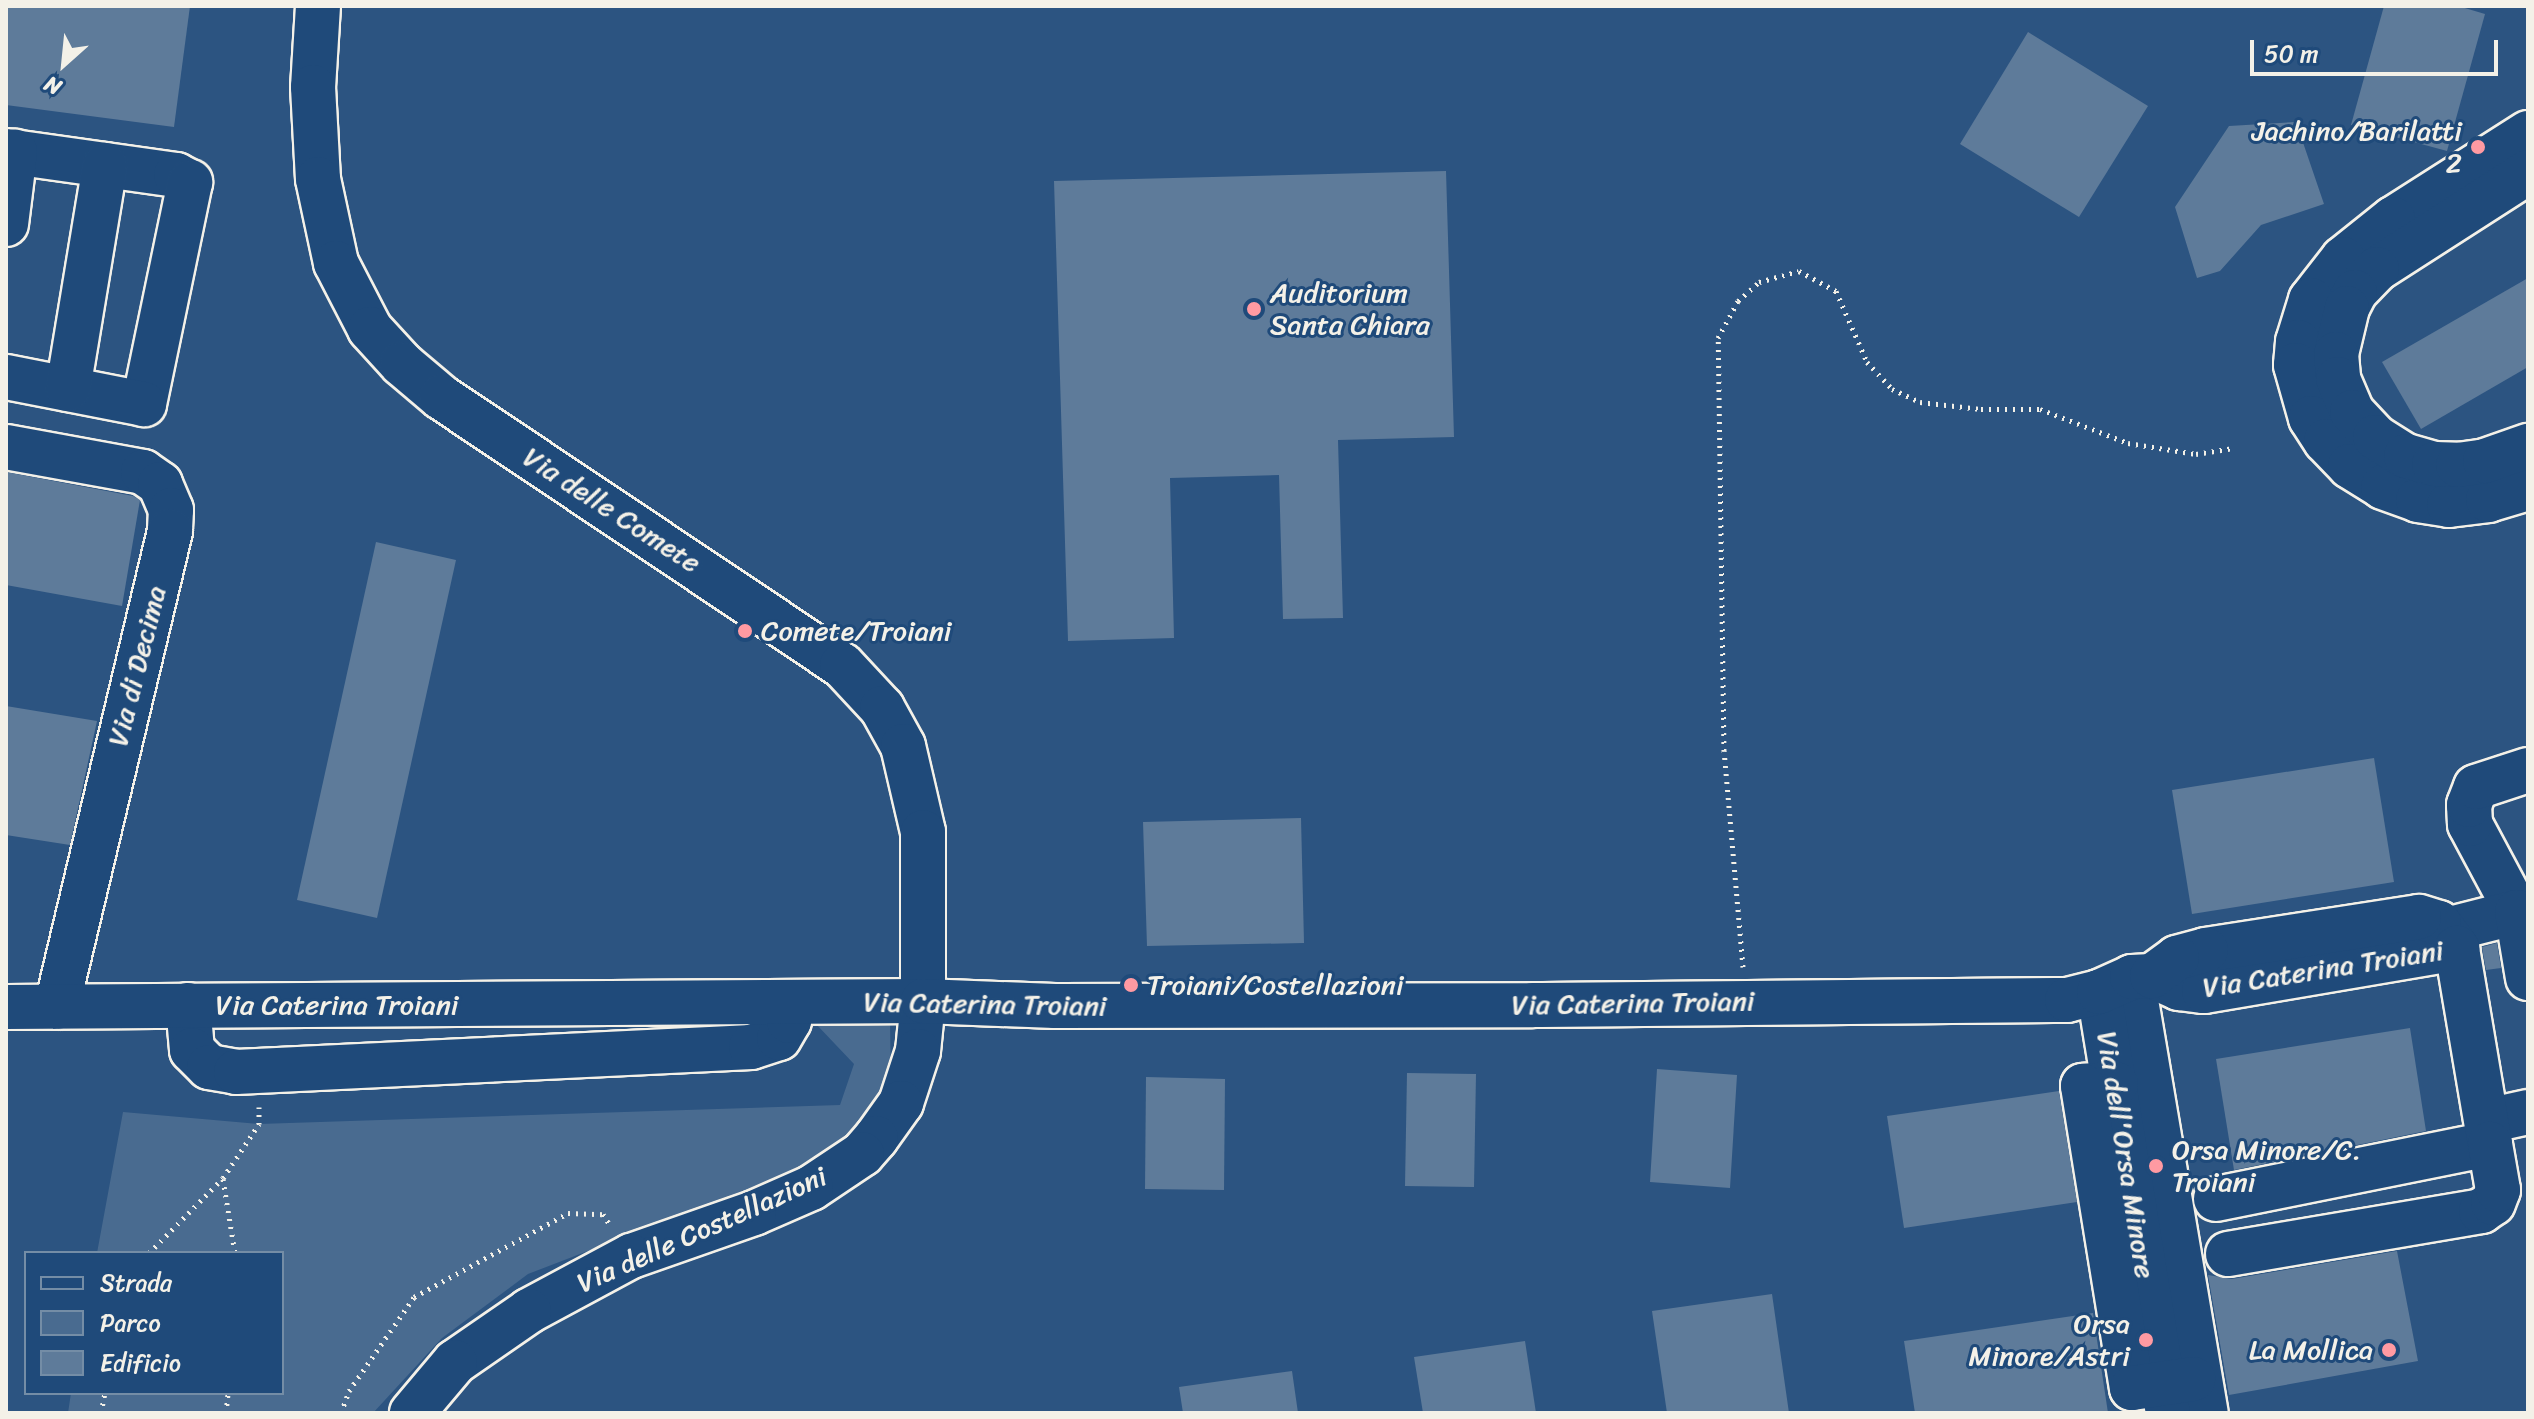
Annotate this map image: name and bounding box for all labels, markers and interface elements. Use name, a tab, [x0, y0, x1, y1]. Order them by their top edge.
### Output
north arrow	[24, 24, 104, 104]
scale bar	[2254, 24, 2502, 74]
text: 50 m	[2264, 33, 2319, 75]
text: N	[37, 65, 69, 107]
place label: Jachino/Barilatti 2	[2252, 114, 2462, 180]
marker: Jachino/Barilatti 2	[2469, 138, 2487, 156]
place label: Auditorium Santa Chiara	[1270, 276, 1430, 342]
marker: Auditorium Santa Chiara	[1245, 300, 1263, 318]
street label: Via delle Comete	[517, 440, 707, 580]
street label: Via di Decima	[101, 582, 173, 750]
place label: Comete/Troiani	[761, 614, 952, 648]
marker: Comete/Troiani	[736, 622, 754, 640]
street label: Via Caterina Troiani	[2200, 933, 2446, 1005]
place label: Troiani/Costellazioni	[1147, 968, 1404, 1002]
marker: Troiani/Costellazioni	[1122, 976, 1140, 994]
street label: Via Caterina Troiani	[1511, 984, 1755, 1022]
street label: Via Caterina Troiani	[863, 985, 1107, 1023]
street label: Via Caterina Troiani	[216, 988, 458, 1022]
street label: Via dell'Orsa Minore	[2090, 1029, 2162, 1281]
place label: Orsa Minore/C. Troiani	[2172, 1133, 2361, 1199]
marker: Orsa Minore/C. Troiani	[2147, 1157, 2165, 1175]
street label: Via delle Costellazioni	[571, 1159, 833, 1301]
legend	[24, 1251, 284, 1395]
text: Strada	[100, 1262, 172, 1304]
text: Parco	[100, 1302, 161, 1344]
place label: Orsa Minore/Astri	[1969, 1307, 2130, 1373]
marker: Orsa Minore/Astri	[2137, 1331, 2155, 1349]
place label: La Mollica	[2250, 1333, 2373, 1367]
marker: La Mollica	[2380, 1341, 2398, 1359]
text: Edificio	[100, 1342, 181, 1384]

